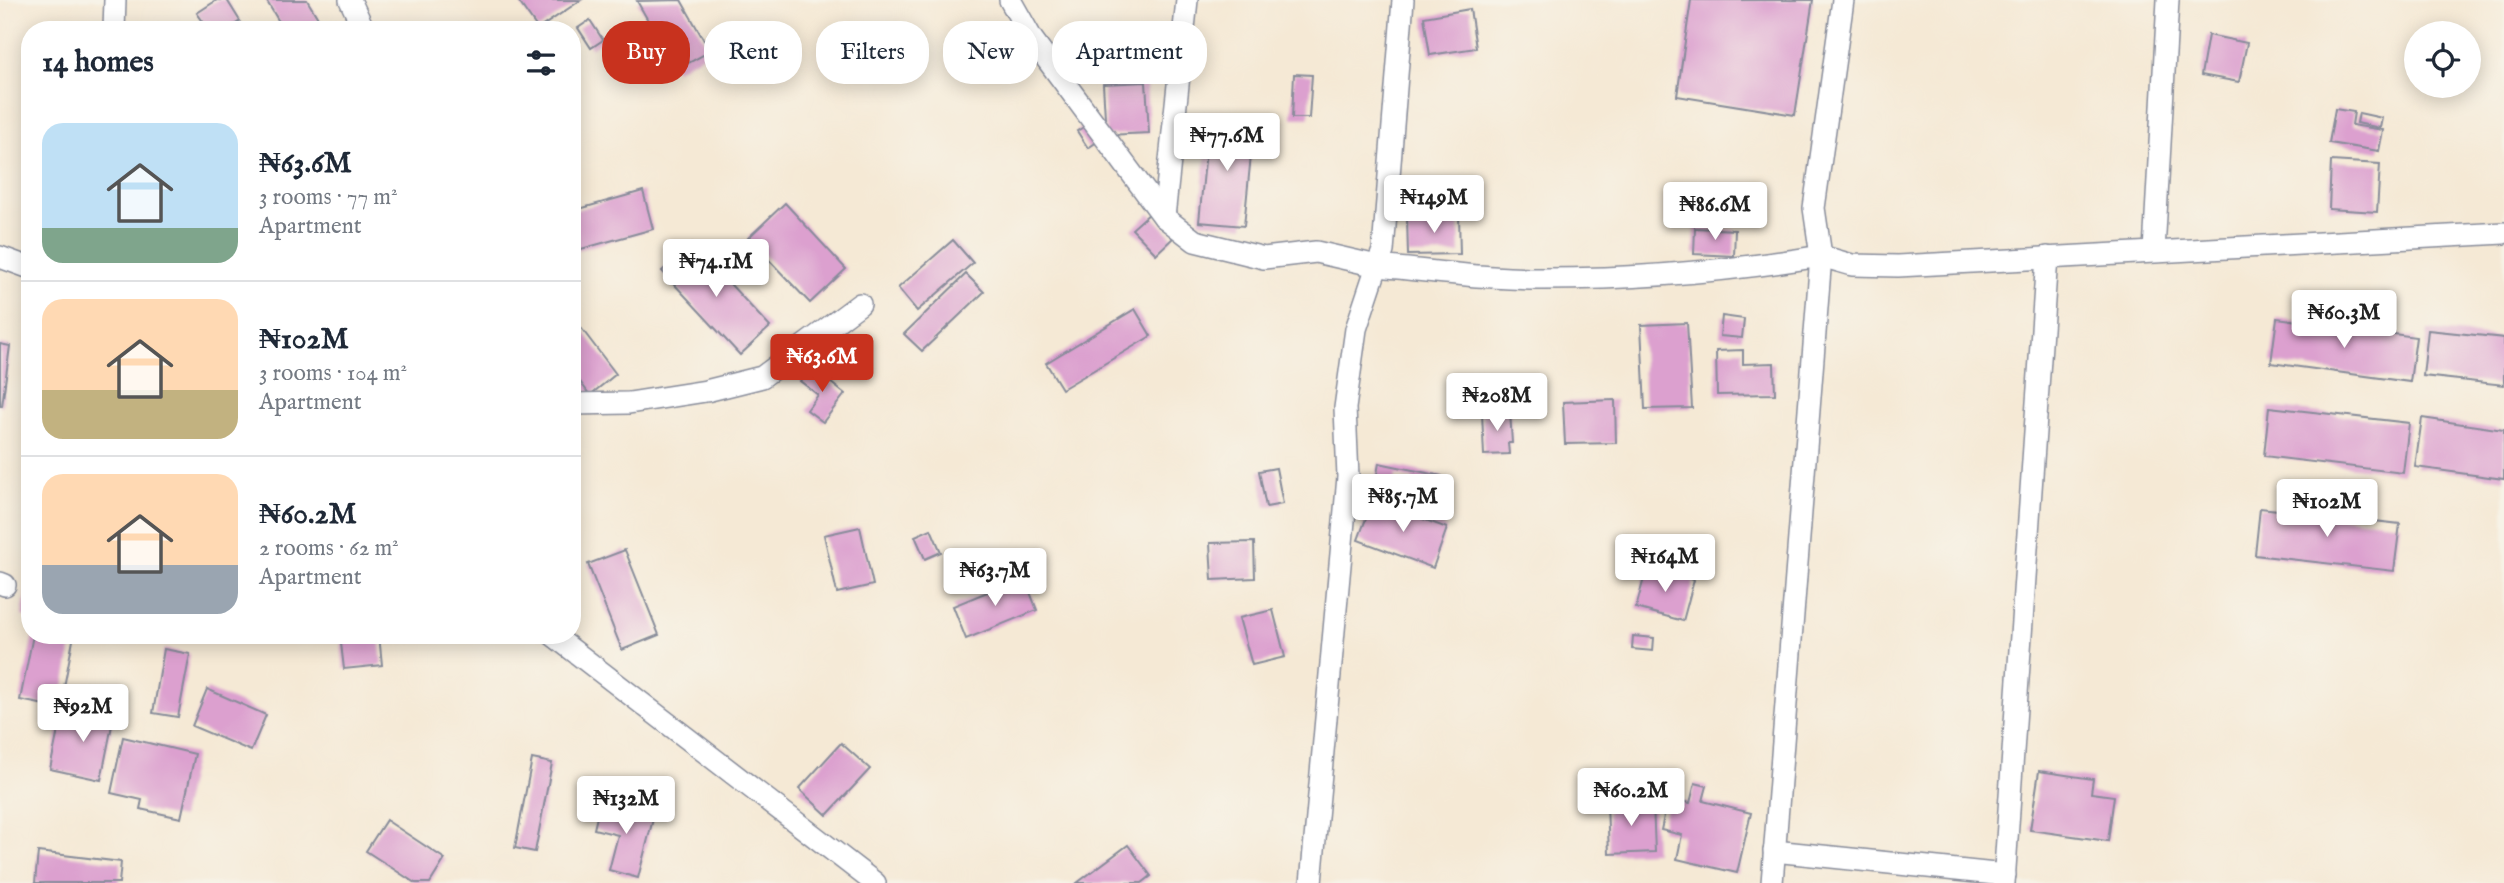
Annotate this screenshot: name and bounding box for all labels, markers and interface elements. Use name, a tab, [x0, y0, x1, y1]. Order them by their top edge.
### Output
chip: Buy	[602, 21, 690, 84]
chip: Rent	[704, 21, 802, 84]
chip: Filters	[816, 21, 929, 84]
chip: New	[943, 21, 1038, 84]
chip: Apartment	[1052, 21, 1207, 84]
map controls	[2404, 21, 2481, 98]
button: locate	[2404, 21, 2481, 98]
text: 14 homes	[42, 44, 154, 82]
icon: filters	[522, 44, 560, 82]
pin: ₦77.6M	[1170, 114, 1284, 173]
text: ₦77.6M	[1190, 121, 1264, 150]
text: ₦63.6M	[259, 145, 352, 183]
icon: home	[98, 151, 182, 235]
pin: ₦149M	[1385, 176, 1483, 235]
pin: ₦86.6M	[1658, 182, 1772, 242]
text: 3 rooms · 77 m²	[259, 183, 398, 212]
text: ₦149M	[1400, 183, 1468, 212]
text: ₦86.6M	[1679, 190, 1751, 219]
text: Apartment	[259, 212, 362, 241]
pin: ₦74.1M	[659, 240, 773, 299]
text: ₦74.1M	[679, 247, 753, 276]
pin: ₦60.3M	[2287, 290, 2401, 350]
text: ₦60.3M	[2308, 298, 2380, 327]
text: ₦102M	[259, 321, 349, 359]
icon: home	[98, 327, 182, 411]
pin: ₦63.6M	[765, 334, 879, 394]
text: ₦63.6M	[786, 342, 858, 371]
text: 3 rooms · 104 m²	[259, 359, 407, 388]
pin: ₦208M	[1448, 374, 1546, 433]
text: ₦208M	[1462, 381, 1532, 410]
text: Apartment	[259, 388, 362, 417]
pin: ₦85.7M	[1346, 475, 1460, 534]
pin: ₦102M	[2278, 480, 2376, 539]
text: ₦85.7M	[1368, 482, 1438, 511]
text: ₦102M	[2293, 487, 2361, 516]
text: ₦60.2M	[259, 496, 357, 534]
icon: home	[98, 502, 182, 586]
text: 2 rooms · 62 m²	[259, 534, 399, 563]
pin: ₦164M	[1616, 534, 1714, 594]
text: ₦164M	[1631, 542, 1699, 571]
pin: ₦63.7M	[938, 548, 1052, 608]
text: ₦63.7M	[959, 556, 1031, 585]
text: Apartment	[259, 563, 362, 592]
pin: ₦92M	[42, 684, 124, 744]
text: ₦92M	[53, 692, 113, 721]
pin: ₦60.2M	[1574, 768, 1688, 828]
pin: ₦132M	[577, 776, 675, 836]
text: ₦60.2M	[1594, 776, 1668, 805]
text: ₦132M	[593, 784, 659, 813]

